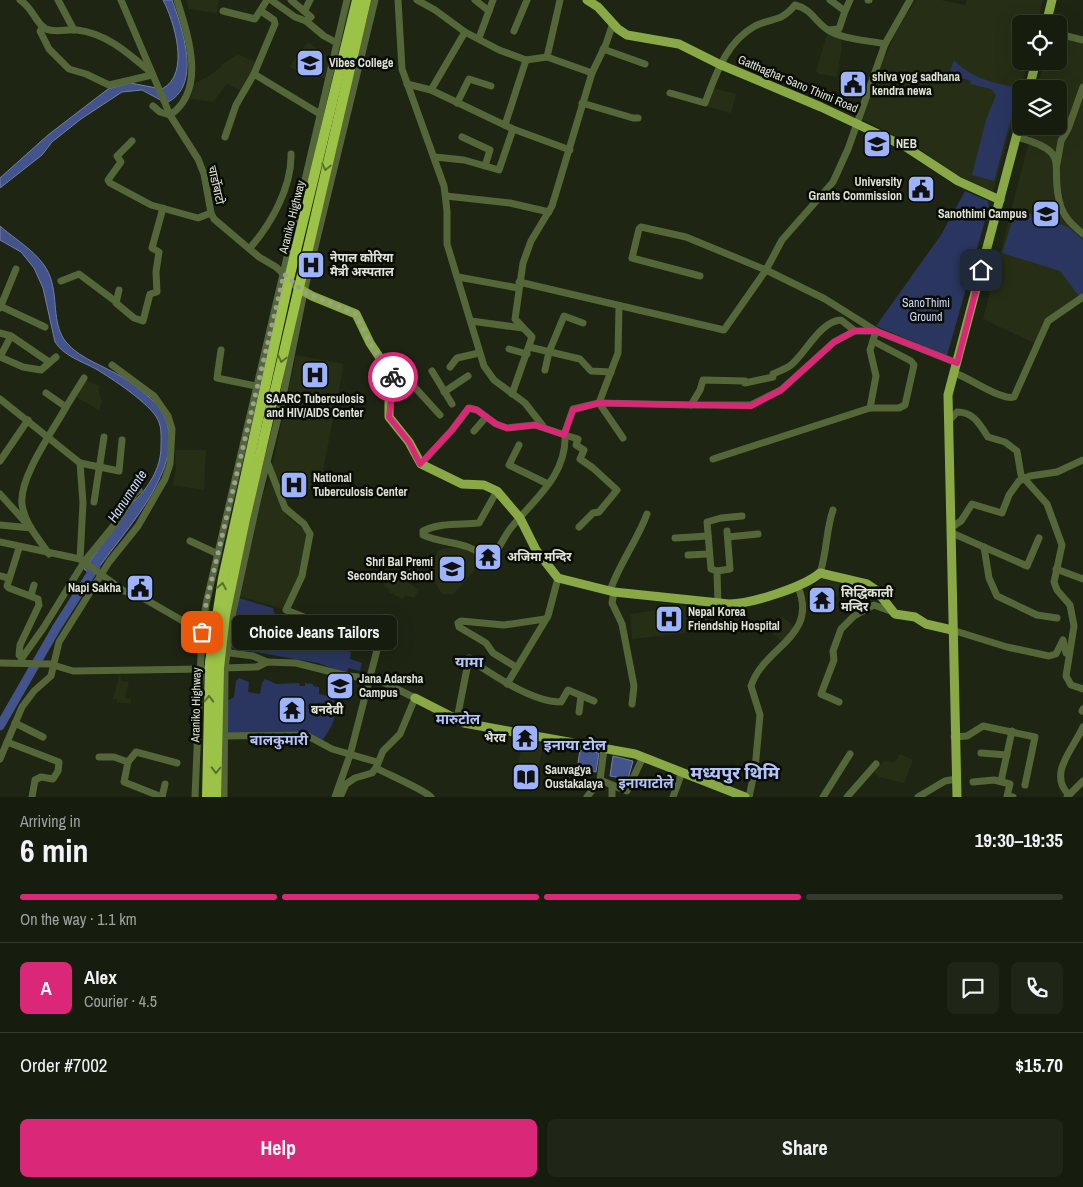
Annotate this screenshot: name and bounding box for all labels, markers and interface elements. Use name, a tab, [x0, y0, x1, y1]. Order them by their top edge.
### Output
map controls	[1012, 15, 1067, 135]
button: locate	[1012, 15, 1067, 70]
school or university icon: Vibes College	[295, 48, 325, 78]
street label: Gatthaghar Sano Thimi Road	[736, 51, 860, 117]
place label: Vibes College	[329, 55, 394, 71]
public building icon: shiva yog sadhana kendra newa	[838, 69, 868, 99]
place label: shiva yog sadhana kendra newa	[872, 69, 961, 99]
button: layers	[1012, 80, 1067, 135]
school or university icon: NEB	[862, 129, 892, 159]
place label: NEB	[896, 136, 917, 152]
one-way arrow	[321, 162, 332, 171]
street label: चार्डोबाटो	[204, 164, 228, 207]
place label: University Grants Commission	[808, 174, 903, 204]
public building icon: University Grants Commission	[906, 174, 936, 204]
street label: Araniko Highway	[275, 179, 309, 256]
school or university icon: Sanothimi Campus	[1031, 199, 1061, 229]
place label: Sanothimi Campus	[938, 206, 1028, 222]
pin	[960, 249, 1002, 291]
hospital icon: नेपाल कोरिया मैत्री अस्पताल	[296, 250, 326, 280]
place label: नेपाल कोरिया मैत्री अस्पताल	[330, 250, 395, 280]
icon: home	[967, 256, 995, 284]
park label: SanoThimi Ground	[902, 295, 950, 325]
courier	[368, 352, 418, 402]
one-way arrow	[277, 355, 288, 364]
hospital icon: SAARC Tuberculosis and HIV/AIDS Center	[300, 360, 330, 390]
icon: bike	[379, 363, 407, 391]
place label: SAARC Tuberculosis and HIV/AIDS Center	[266, 391, 365, 421]
water label: Hanumante	[103, 466, 151, 526]
hospital icon: National Tuberculosis Center	[279, 470, 309, 500]
place label: National Tuberculosis Center	[313, 470, 408, 500]
temple icon: अजिमा मन्दिर	[473, 542, 503, 572]
place label: अजिमा मन्दिर	[507, 549, 572, 565]
place label: Shri Bal Premi Secondary School	[347, 554, 433, 584]
school or university icon: Shri Bal Premi Secondary School	[437, 554, 467, 584]
public building icon: Napi Sakha	[125, 573, 155, 603]
place label: Napi Sakha	[68, 580, 122, 596]
one-way arrow	[216, 581, 226, 590]
temple icon: सिद्धिकाली मन्दिर	[807, 585, 837, 615]
place label: सिद्धिकाली मन्दिर	[841, 585, 894, 615]
hospital icon: Nepal Korea Friendship Hospital	[654, 604, 684, 634]
place label: Nepal Korea Friendship Hospital	[688, 604, 780, 634]
pin	[181, 611, 223, 653]
callout: Choice Jeans Tailors	[232, 614, 397, 650]
icon: bag	[188, 618, 216, 646]
text: Choice Jeans Tailors	[249, 621, 380, 643]
district label: यामा	[455, 651, 484, 672]
street label: Araniko Highway	[187, 667, 205, 744]
school or university icon: Jana Adarsha Campus	[325, 671, 355, 701]
place label: Jana Adarsha Campus	[359, 671, 424, 701]
one-way arrow	[204, 695, 214, 703]
temple icon: बनदेवी	[277, 695, 307, 725]
place label: बनदेवी	[311, 702, 344, 718]
district label: मारुटोल	[436, 710, 481, 728]
temple icon: भैरव	[510, 723, 540, 753]
place label: भैरव	[484, 730, 507, 746]
district label: बालकुमारी	[250, 731, 309, 750]
district label: इनाया टोल	[544, 734, 607, 755]
district label: मध्यपुर थिमि	[691, 760, 780, 785]
library icon: Sauvagya Oustakalaya	[511, 762, 541, 792]
place label: Sauvagya Oustakalaya	[545, 762, 604, 792]
one-way arrow	[211, 766, 221, 774]
district label: इनायाटोले	[618, 774, 674, 792]
text: Arriving in	[20, 810, 81, 832]
text: 19:30–19:35	[975, 827, 1063, 853]
text: 6 min	[20, 829, 89, 872]
text: On the way · 1.1 km	[20, 908, 137, 930]
button: chat	[947, 962, 999, 1014]
button: phone	[1011, 962, 1063, 1014]
text: Alex	[84, 964, 117, 990]
text: A	[40, 975, 52, 1001]
text: Courier · 4.5	[84, 990, 157, 1012]
text: Order #7002	[20, 1052, 107, 1078]
text: $15.70	[1015, 1052, 1063, 1078]
button: Help	[20, 1119, 537, 1177]
button: Share	[547, 1119, 1063, 1177]

